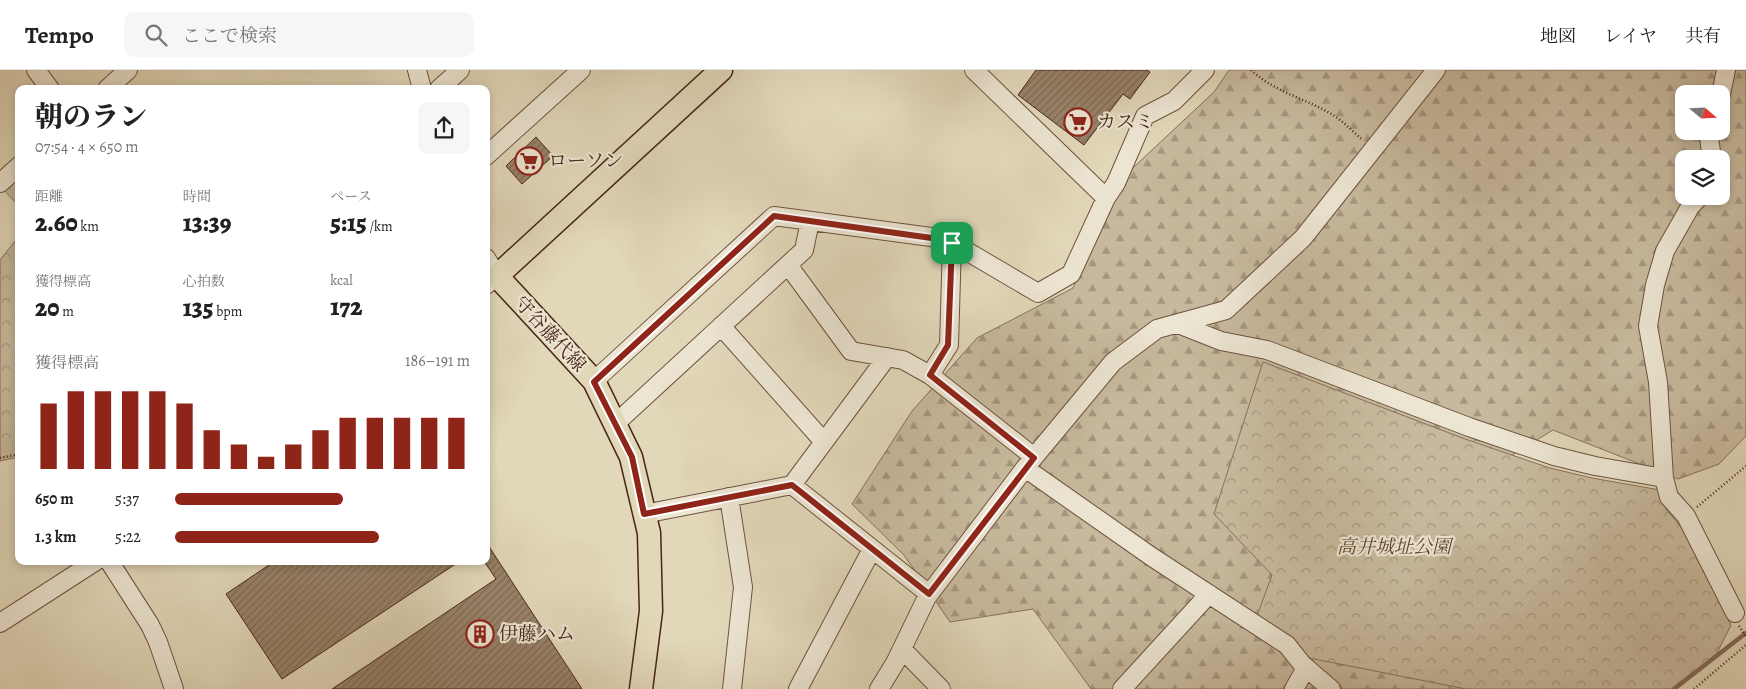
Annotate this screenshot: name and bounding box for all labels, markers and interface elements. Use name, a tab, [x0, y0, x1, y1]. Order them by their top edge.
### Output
search box	[124, 12, 474, 57]
text: Tempo	[25, 19, 94, 51]
icon: search	[142, 21, 170, 49]
text: ここで検索	[182, 23, 277, 49]
text: 地図	[1540, 24, 1576, 48]
text: レイヤ	[1604, 24, 1657, 48]
text: 共有	[1685, 24, 1721, 48]
north arrow	[1675, 85, 1730, 140]
map controls	[1675, 85, 1730, 205]
text: 朝のラン	[35, 98, 147, 136]
button: share	[418, 102, 470, 154]
supermarket icon: カスミ	[1063, 107, 1093, 137]
place label: カスミ	[1097, 109, 1154, 135]
text: 07:54 · 4 × 650 m	[35, 136, 139, 158]
supermarket icon: ローソン	[514, 146, 544, 176]
place label: ローソン	[548, 148, 623, 174]
button: layers	[1675, 150, 1730, 205]
text: 距離	[35, 187, 63, 206]
text: 時間	[183, 187, 211, 206]
text: ペース	[330, 187, 372, 206]
text: 2.60	[35, 206, 78, 240]
text: 13:39	[183, 206, 231, 240]
text: 5:15	[330, 206, 367, 240]
text: km	[78, 217, 99, 236]
text: /km	[367, 217, 393, 236]
pin	[931, 222, 973, 264]
icon: arrive	[938, 229, 966, 257]
text: kcal	[330, 271, 353, 290]
text: 獲得標高	[35, 272, 91, 291]
text: 心拍数	[183, 272, 225, 291]
text: 172	[330, 290, 362, 324]
street label: 守谷藤代線	[508, 290, 592, 378]
text: 20	[35, 291, 59, 325]
text: 135	[183, 291, 213, 325]
text: m	[59, 302, 74, 321]
text: bpm	[213, 302, 242, 321]
text: 186–191 m	[405, 350, 470, 372]
text: 獲得標高	[35, 352, 99, 374]
text: 650 m	[35, 488, 74, 510]
text: 5:37	[115, 488, 139, 510]
text: 1.3 km	[35, 526, 76, 548]
text: 5:22	[115, 526, 141, 548]
park label: 高井城址公園	[1337, 534, 1454, 560]
building icon: 伊藤ハム	[465, 619, 495, 649]
place label: 伊藤ハム	[499, 621, 575, 647]

